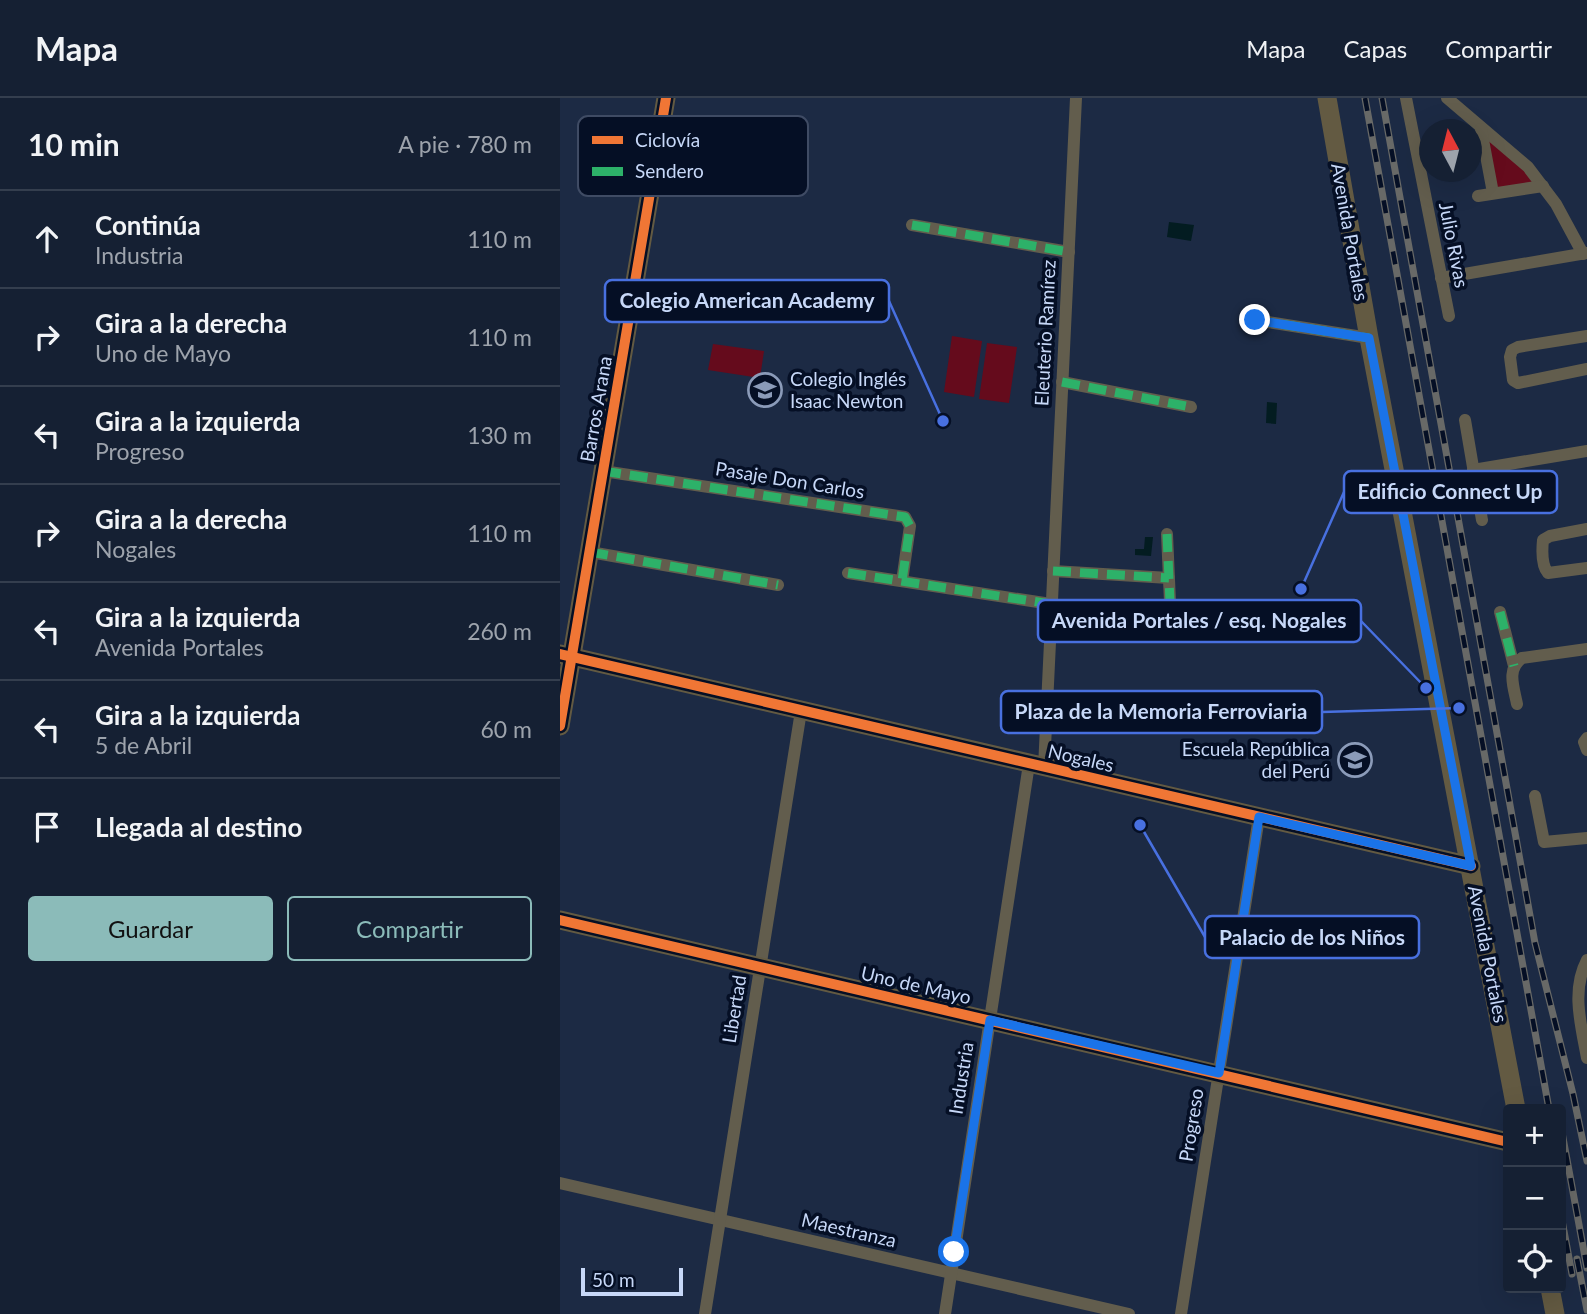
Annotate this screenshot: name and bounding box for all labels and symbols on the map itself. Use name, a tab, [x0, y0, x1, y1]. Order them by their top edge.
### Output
legend	[578, 116, 808, 196]
north arrow	[1419, 119, 1482, 182]
text: Ciclovía	[635, 128, 700, 151]
text: Sendero	[635, 159, 704, 182]
street label: Avenida Portales	[1327, 161, 1374, 303]
street label: Julio Rivas	[1435, 200, 1474, 290]
street label: Eleuterio Ramírez	[1029, 259, 1060, 407]
callout: Colegio American Academy	[605, 280, 889, 322]
text: Colegio American Academy	[619, 287, 876, 312]
route end	[1239, 304, 1270, 335]
street label: Barros Arana	[575, 354, 616, 464]
place label: Colegio Inglés Isaac Newton	[790, 367, 906, 412]
school or university icon: Colegio Inglés Isaac Newton	[746, 371, 784, 409]
street label: Pasaje Don Carlos	[714, 456, 866, 503]
callout: Edificio Connect Up	[1344, 471, 1557, 513]
text: Edificio Connect Up	[1357, 478, 1543, 503]
callout: Avenida Portales / esq. Nogales	[1038, 600, 1361, 642]
text: Avenida Portales / esq. Nogales	[1051, 607, 1346, 632]
callout: Plaza de la Memoria Ferroviaria	[1001, 691, 1322, 733]
text: Plaza de la Memoria Ferroviaria	[1015, 698, 1307, 723]
place label: Escuela República del Perú	[1182, 737, 1330, 782]
street label: Nogales	[1046, 739, 1116, 776]
school or university icon: Escuela República del Perú	[1336, 741, 1374, 779]
street label: Avenida Portales	[1464, 883, 1513, 1025]
callout: Palacio de los Niños	[1205, 916, 1419, 958]
text: Palacio de los Niños	[1219, 924, 1405, 949]
street label: Uno de Mayo	[859, 961, 973, 1008]
street label: Libertad	[717, 973, 750, 1045]
street label: Industria	[943, 1040, 978, 1116]
street label: Progreso	[1173, 1087, 1208, 1163]
street label: Maestranza	[799, 1207, 899, 1252]
route start	[938, 1236, 969, 1267]
scale bar	[581, 1265, 682, 1297]

